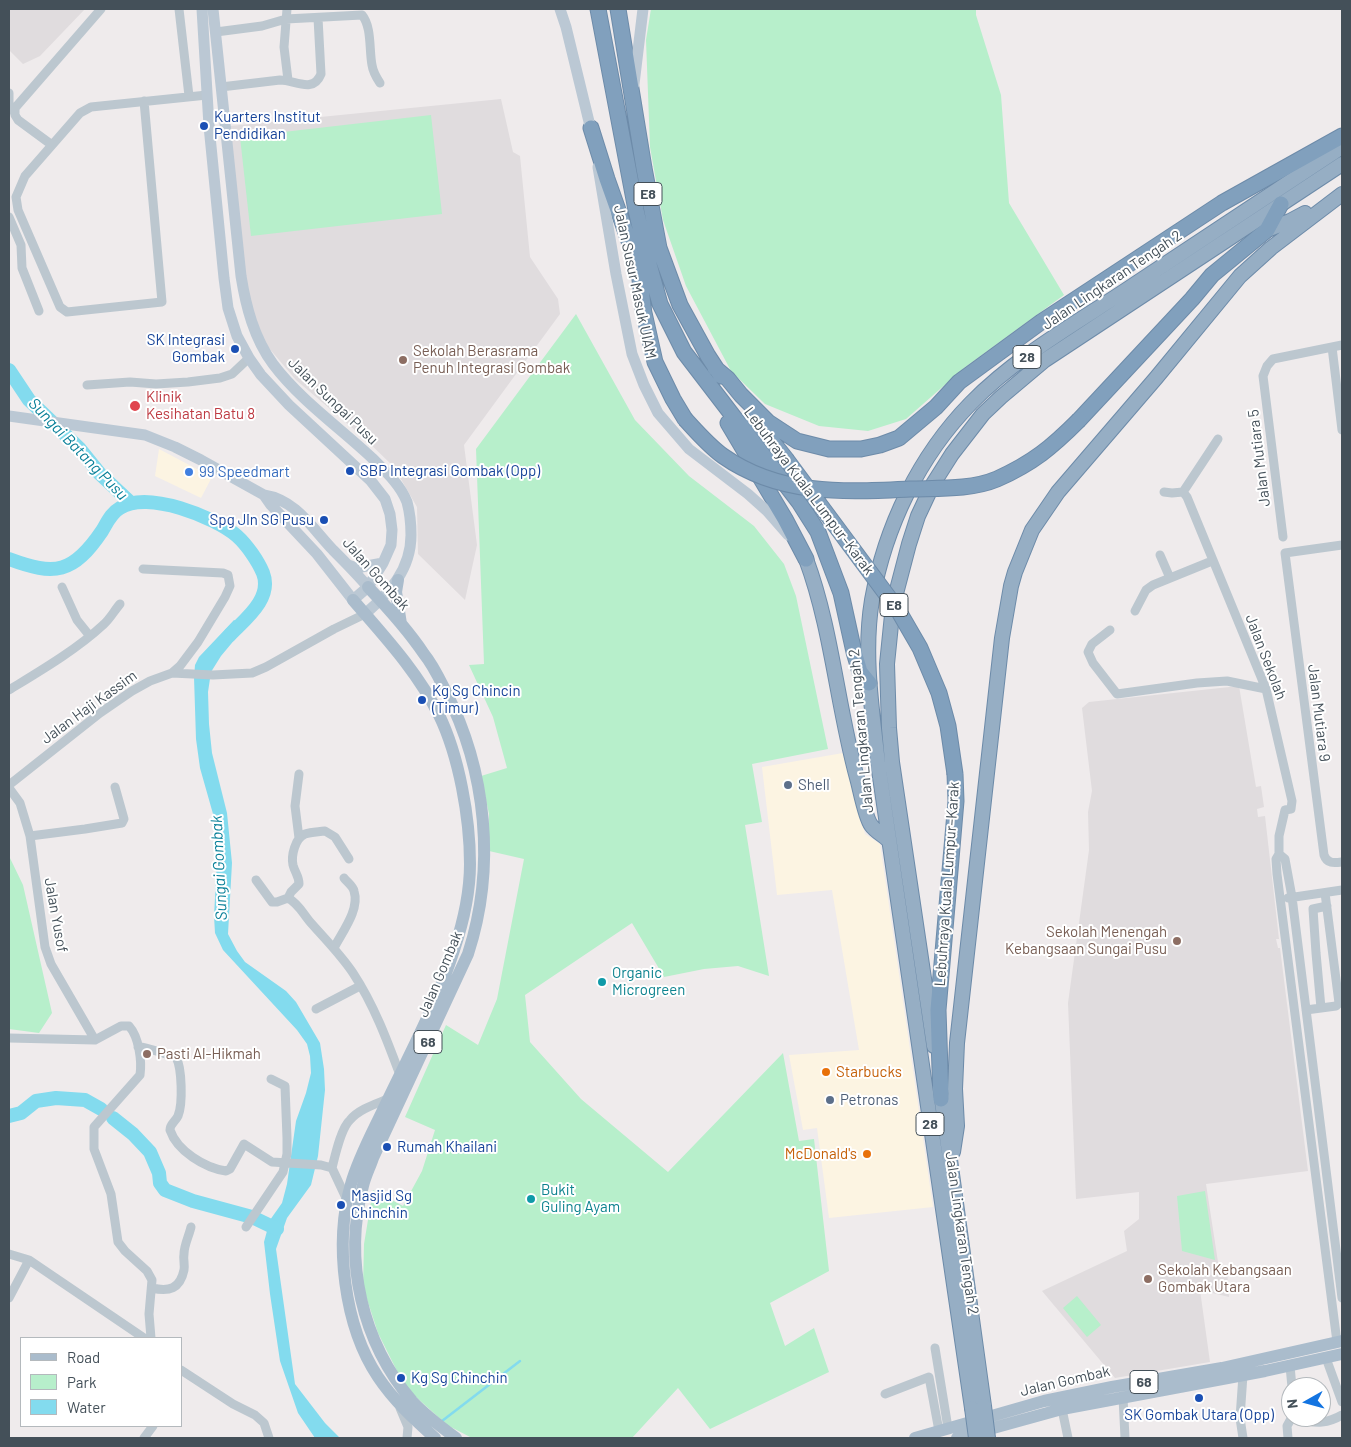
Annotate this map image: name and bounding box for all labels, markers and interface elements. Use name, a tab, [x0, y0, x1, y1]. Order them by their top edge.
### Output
place label: Kuarters Institut Pendidikan	[214, 108, 321, 143]
marker: Kuarters Institut Pendidikan	[198, 120, 210, 132]
road number: E8	[634, 182, 662, 205]
street label: Jalan Susur Masuk UIAM	[610, 204, 660, 360]
street label: Jalan Lingkaran Tengah 2	[1039, 227, 1185, 333]
place label: SK Integrasi Gombak	[147, 331, 225, 366]
place label: Sekolah Berasrama Penuh Integrasi Gombak	[413, 342, 570, 377]
marker: SK Integrasi Gombak	[229, 343, 241, 355]
road number: 28	[1013, 346, 1041, 368]
street label: Jalan Sungai Pusu	[284, 354, 382, 448]
marker: Sekolah Berasrama Penuh Integrasi Gombak	[397, 354, 409, 366]
place label: Klinik Kesihatan Batu 8	[146, 388, 255, 423]
water label: Sungai Batang Pusu	[24, 394, 132, 504]
marker: Klinik Kesihatan Batu 8	[128, 399, 142, 413]
street label: Lebuhraya Kuala Lumpur–Karak	[740, 404, 878, 578]
street label: Jalan Mutiara 5	[1244, 408, 1274, 508]
place label: SBP Integrasi Gombak (Opp)	[360, 462, 540, 480]
place label: 99 Speedmart	[199, 463, 290, 481]
marker: SBP Integrasi Gombak (Opp)	[344, 465, 356, 477]
marker: 99 Speedmart	[183, 466, 195, 478]
place label: Spg Jln SG Pusu	[210, 511, 314, 529]
marker: Spg Jln SG Pusu	[318, 514, 330, 526]
street label: Jalan Gombak	[339, 534, 413, 614]
road number: E8	[880, 594, 908, 616]
street label: Jalan Sekolah	[1241, 612, 1291, 702]
street label: Jalan Lingkaran Tengah 2	[845, 648, 877, 814]
street label: Jalan Mutiara 9	[1304, 663, 1334, 763]
street label: Jalan Haji Kassim	[38, 666, 140, 748]
place label: Kg Sg Chincin (Timur)	[432, 682, 520, 717]
marker: Kg Sg Chincin (Timur)	[416, 694, 428, 706]
place label: Shell	[798, 776, 830, 794]
marker: Shell	[782, 779, 794, 791]
street label: Lebuhraya Kuala Lumpur–Karak	[931, 781, 963, 987]
water label: Sungai Gombak	[207, 815, 231, 921]
street label: Jalan Yusof	[41, 876, 71, 954]
place label: Sekolah Menengah Kebangsaan Sungai Pusu	[1005, 923, 1167, 958]
street label: Jalan Gombak	[414, 928, 466, 1020]
marker: Sekolah Menengah Kebangsaan Sungai Pusu	[1171, 935, 1183, 947]
place label: Organic Microgreen	[612, 964, 685, 999]
marker: Organic Microgreen	[596, 976, 608, 988]
road number: 68	[414, 1030, 442, 1054]
place label: Pasti Al-Hikmah	[157, 1045, 261, 1063]
marker: Pasti Al-Hikmah	[141, 1048, 153, 1060]
place label: Starbucks	[836, 1063, 902, 1081]
marker: Starbucks	[820, 1066, 832, 1078]
place label: Petronas	[840, 1091, 898, 1109]
marker: Petronas	[824, 1094, 836, 1106]
road number: 28	[916, 1112, 944, 1136]
place label: Rumah Khailani	[397, 1138, 497, 1156]
marker: Rumah Khailani	[381, 1141, 393, 1153]
place label: McDonald's	[785, 1145, 857, 1163]
marker: McDonald's	[861, 1148, 873, 1160]
street label: Jalan Lingkaran Tengah 2	[942, 1150, 982, 1316]
place label: Bukit Guling Ayam	[541, 1181, 620, 1216]
place label: Masjid Sg Chinchin	[351, 1187, 412, 1222]
marker: Bukit Guling Ayam	[525, 1193, 537, 1205]
marker: Masjid Sg Chinchin	[335, 1199, 347, 1211]
place label: Sekolah Kebangsaan Gombak Utara	[1158, 1261, 1292, 1296]
marker: Sekolah Kebangsaan Gombak Utara	[1142, 1273, 1154, 1285]
legend	[20, 1337, 182, 1427]
text: Road	[67, 1348, 100, 1366]
street label: Jalan Gombak	[1018, 1362, 1112, 1400]
place label: Kg Sg Chinchin	[411, 1369, 508, 1387]
road number: 68	[1130, 1370, 1158, 1394]
marker: Kg Sg Chinchin	[395, 1372, 407, 1384]
text: Park	[67, 1373, 96, 1391]
north arrow	[1281, 1377, 1331, 1427]
marker: SK Gombak Utara (Opp)	[1193, 1392, 1205, 1404]
text: Water	[67, 1398, 106, 1416]
text: N	[1283, 1398, 1301, 1409]
place label: SK Gombak Utara (Opp)	[1124, 1406, 1274, 1424]

